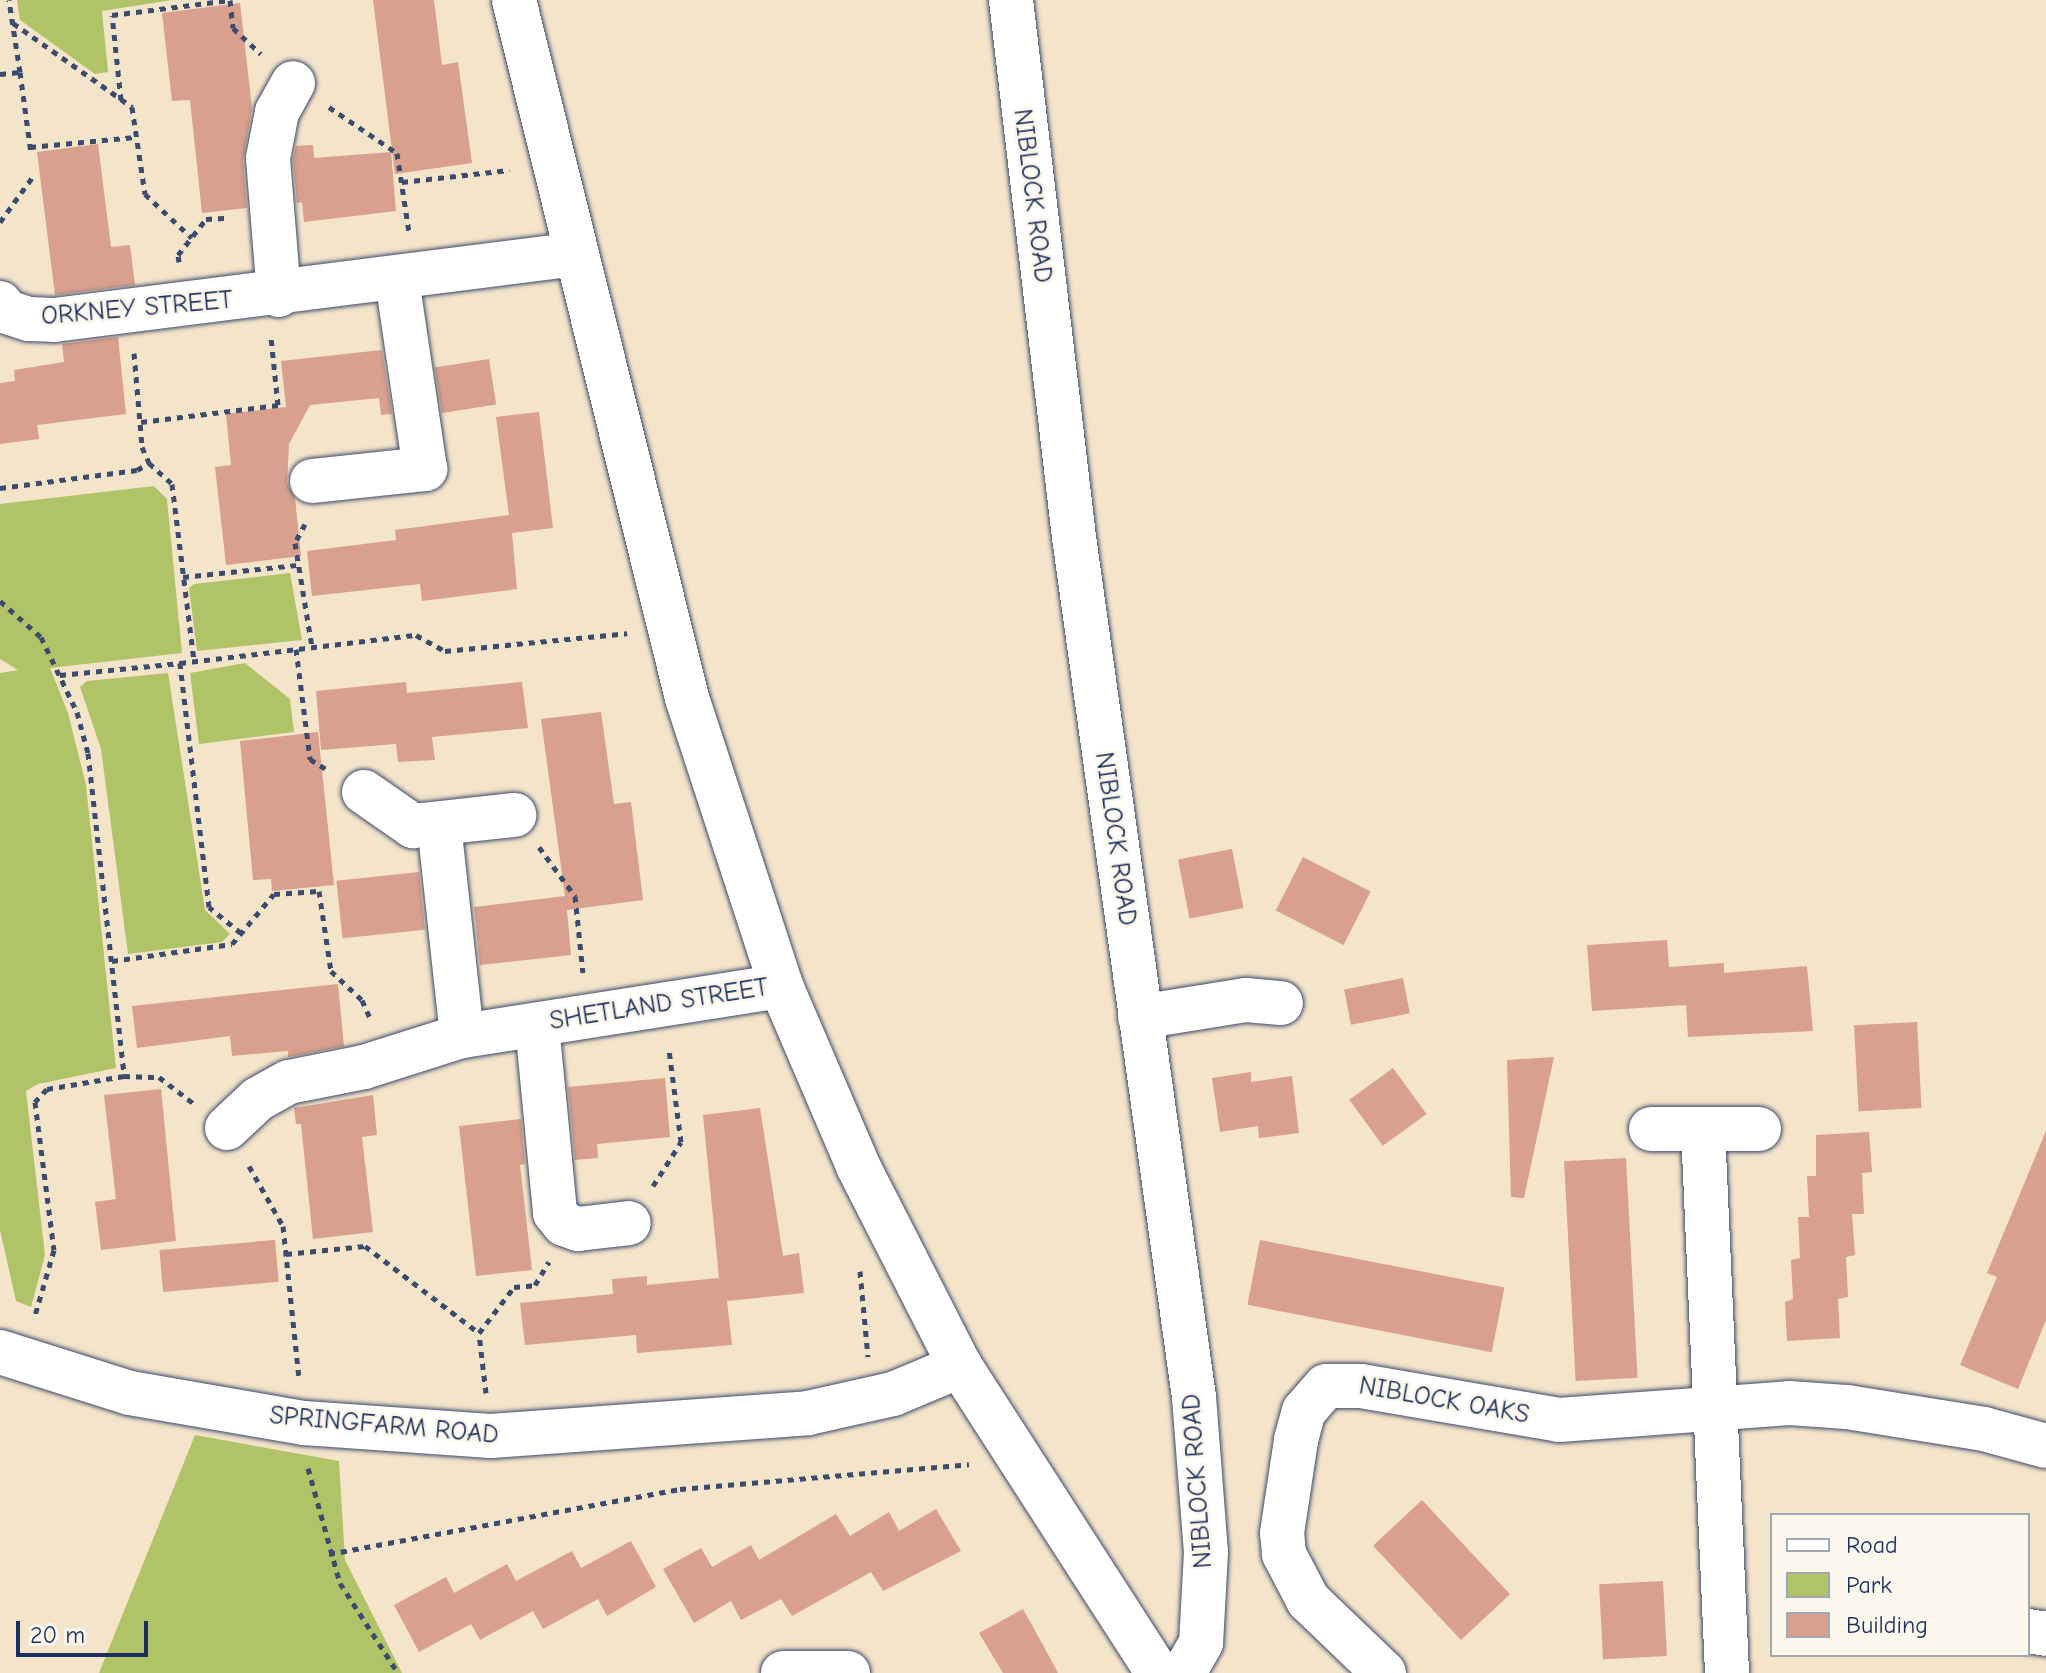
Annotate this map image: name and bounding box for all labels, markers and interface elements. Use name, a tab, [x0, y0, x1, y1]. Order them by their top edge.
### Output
street label: NIBLOCK ROAD	[1006, 107, 1058, 285]
street label: ORKNEY STREET	[40, 285, 234, 333]
street label: NIBLOCK ROAD	[1087, 750, 1143, 928]
street label: SHETLAND STREET	[547, 972, 771, 1038]
street label: NIBLOCK OAKS	[1356, 1371, 1532, 1431]
street label: NIBLOCK ROAD	[1176, 1393, 1220, 1569]
street label: SPRINGFARM ROAD	[268, 1400, 500, 1452]
legend	[1770, 1513, 2030, 1657]
text: Road	[1846, 1531, 1898, 1559]
text: Park	[1846, 1571, 1892, 1599]
scale bar	[20, 1605, 152, 1655]
text: Building	[1846, 1611, 1928, 1639]
text: 20 m	[30, 1621, 85, 1649]

